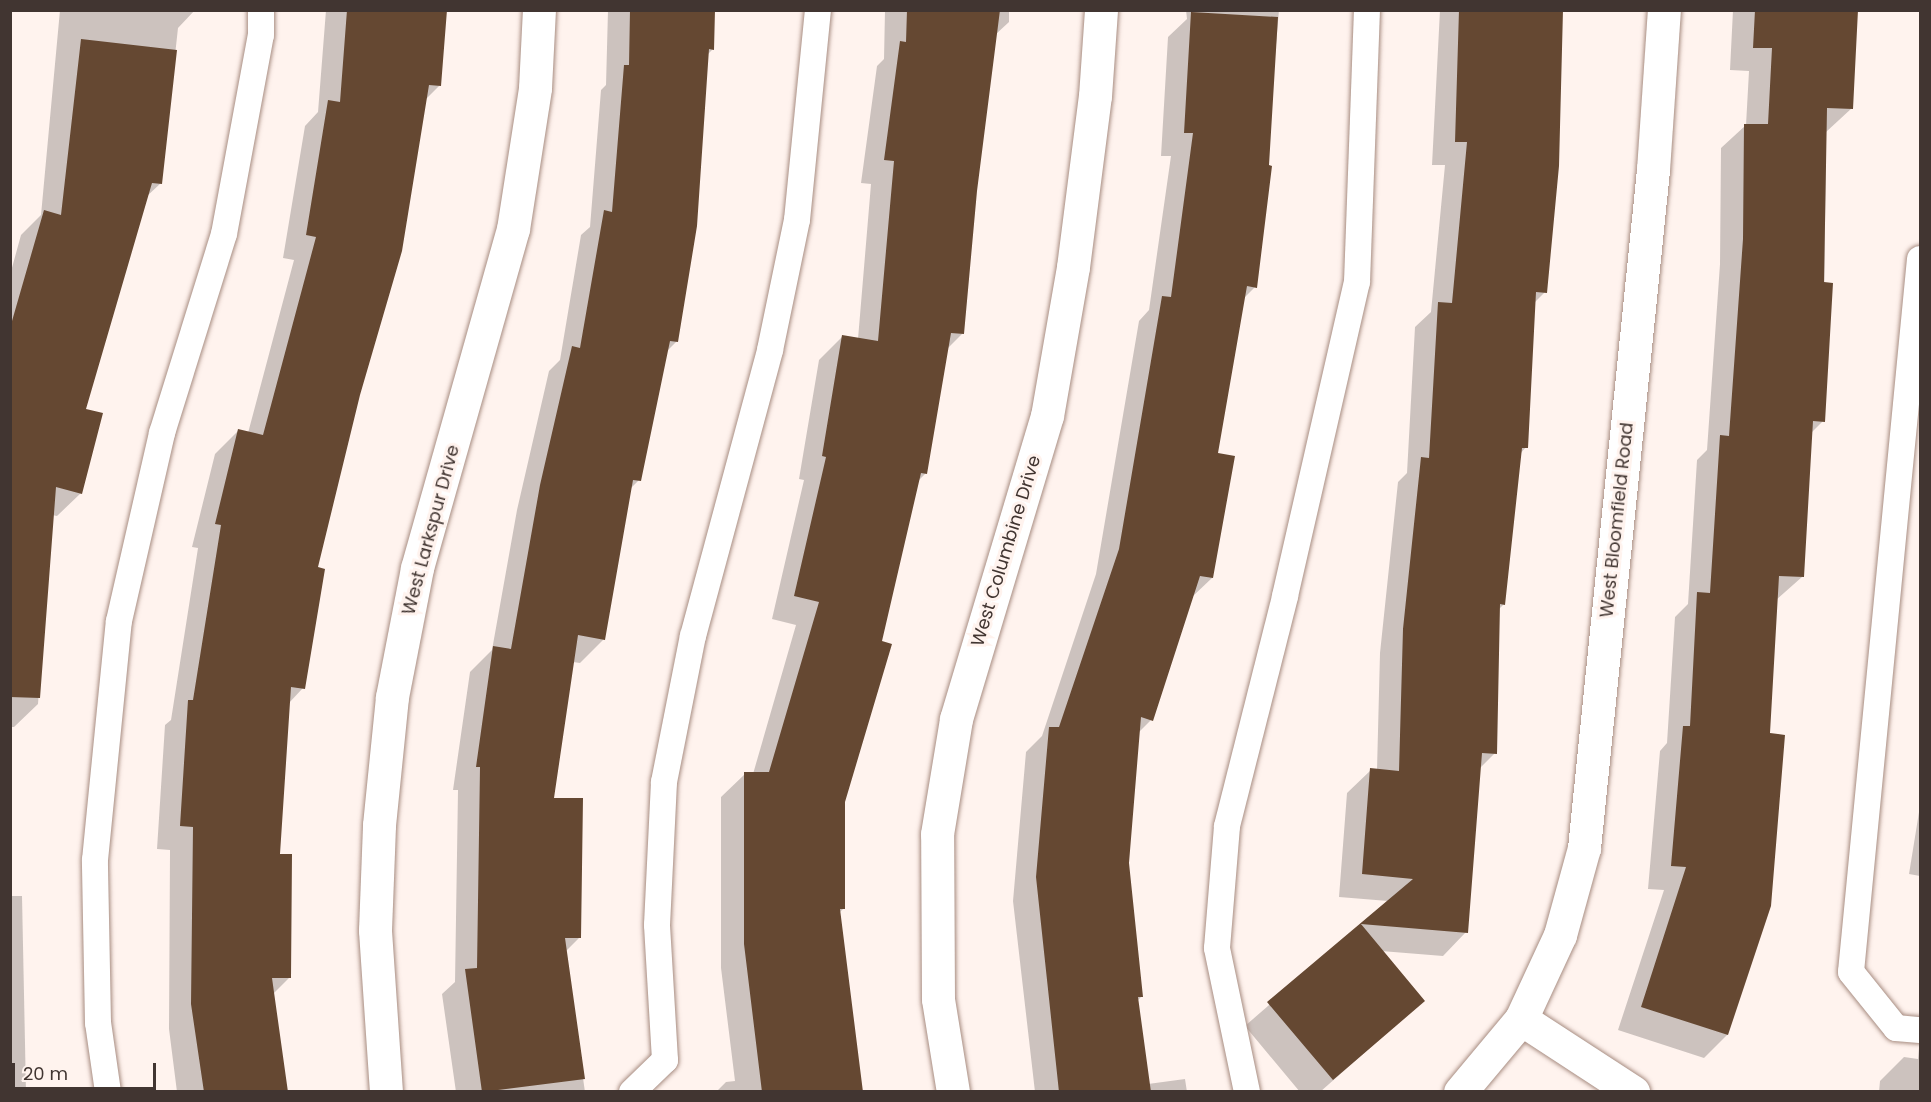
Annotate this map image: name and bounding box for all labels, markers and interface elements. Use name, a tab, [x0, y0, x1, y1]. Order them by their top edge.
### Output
street label: West Bloomfield Road	[1596, 421, 1638, 619]
street label: West Larkspur Drive	[398, 443, 464, 617]
street label: West Columbine Drive	[967, 453, 1045, 649]
scale bar	[15, 1051, 159, 1089]
text: 20 m	[23, 1061, 68, 1086]

